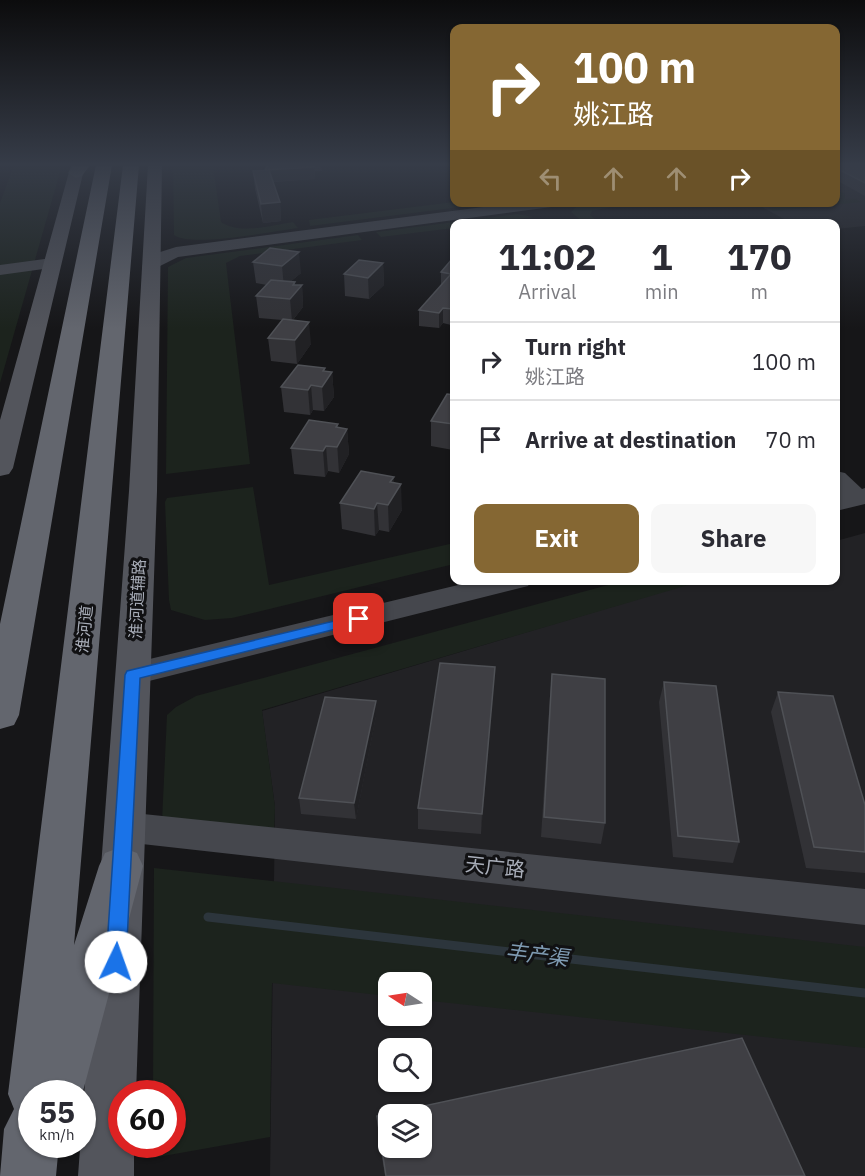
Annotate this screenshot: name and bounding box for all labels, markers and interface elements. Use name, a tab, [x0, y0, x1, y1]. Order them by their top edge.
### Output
text: 100 m	[573, 40, 696, 95]
icon: right	[474, 48, 552, 126]
text: 姚江路	[573, 96, 654, 131]
icon: left	[534, 162, 567, 195]
icon: ahead	[597, 162, 630, 195]
icon: ahead	[660, 162, 693, 195]
icon: right	[723, 162, 756, 195]
text: 11:02	[498, 233, 597, 280]
text: 1	[651, 233, 673, 280]
text: 170	[727, 233, 792, 280]
text: Arrival	[518, 278, 577, 305]
text: min	[645, 278, 679, 305]
text: m	[751, 278, 768, 305]
text: Turn right	[525, 332, 626, 361]
icon: right	[474, 345, 507, 378]
text: 100 m	[752, 347, 816, 376]
text: 姚江路	[525, 363, 585, 390]
icon: arrive	[474, 423, 507, 456]
text: Arrive at destination	[525, 425, 736, 454]
text: 70 m	[765, 425, 816, 454]
button: Exit	[474, 504, 639, 573]
button: Share	[651, 504, 816, 573]
street label: 淮河道辅路	[125, 559, 149, 639]
pin	[333, 593, 384, 644]
icon: arrive	[342, 602, 375, 635]
street label: 淮河道	[72, 604, 96, 654]
street label: 天广路	[464, 850, 526, 883]
position arrow	[84, 930, 148, 994]
water label: 丰产渠	[504, 936, 573, 972]
north arrow	[378, 972, 432, 1026]
map controls	[378, 972, 432, 1158]
button: search	[378, 1038, 432, 1092]
speed limit sign: 60	[108, 1080, 186, 1158]
text: 55	[39, 1092, 75, 1131]
button: layers	[378, 1104, 432, 1158]
text: km/h	[39, 1125, 75, 1144]

